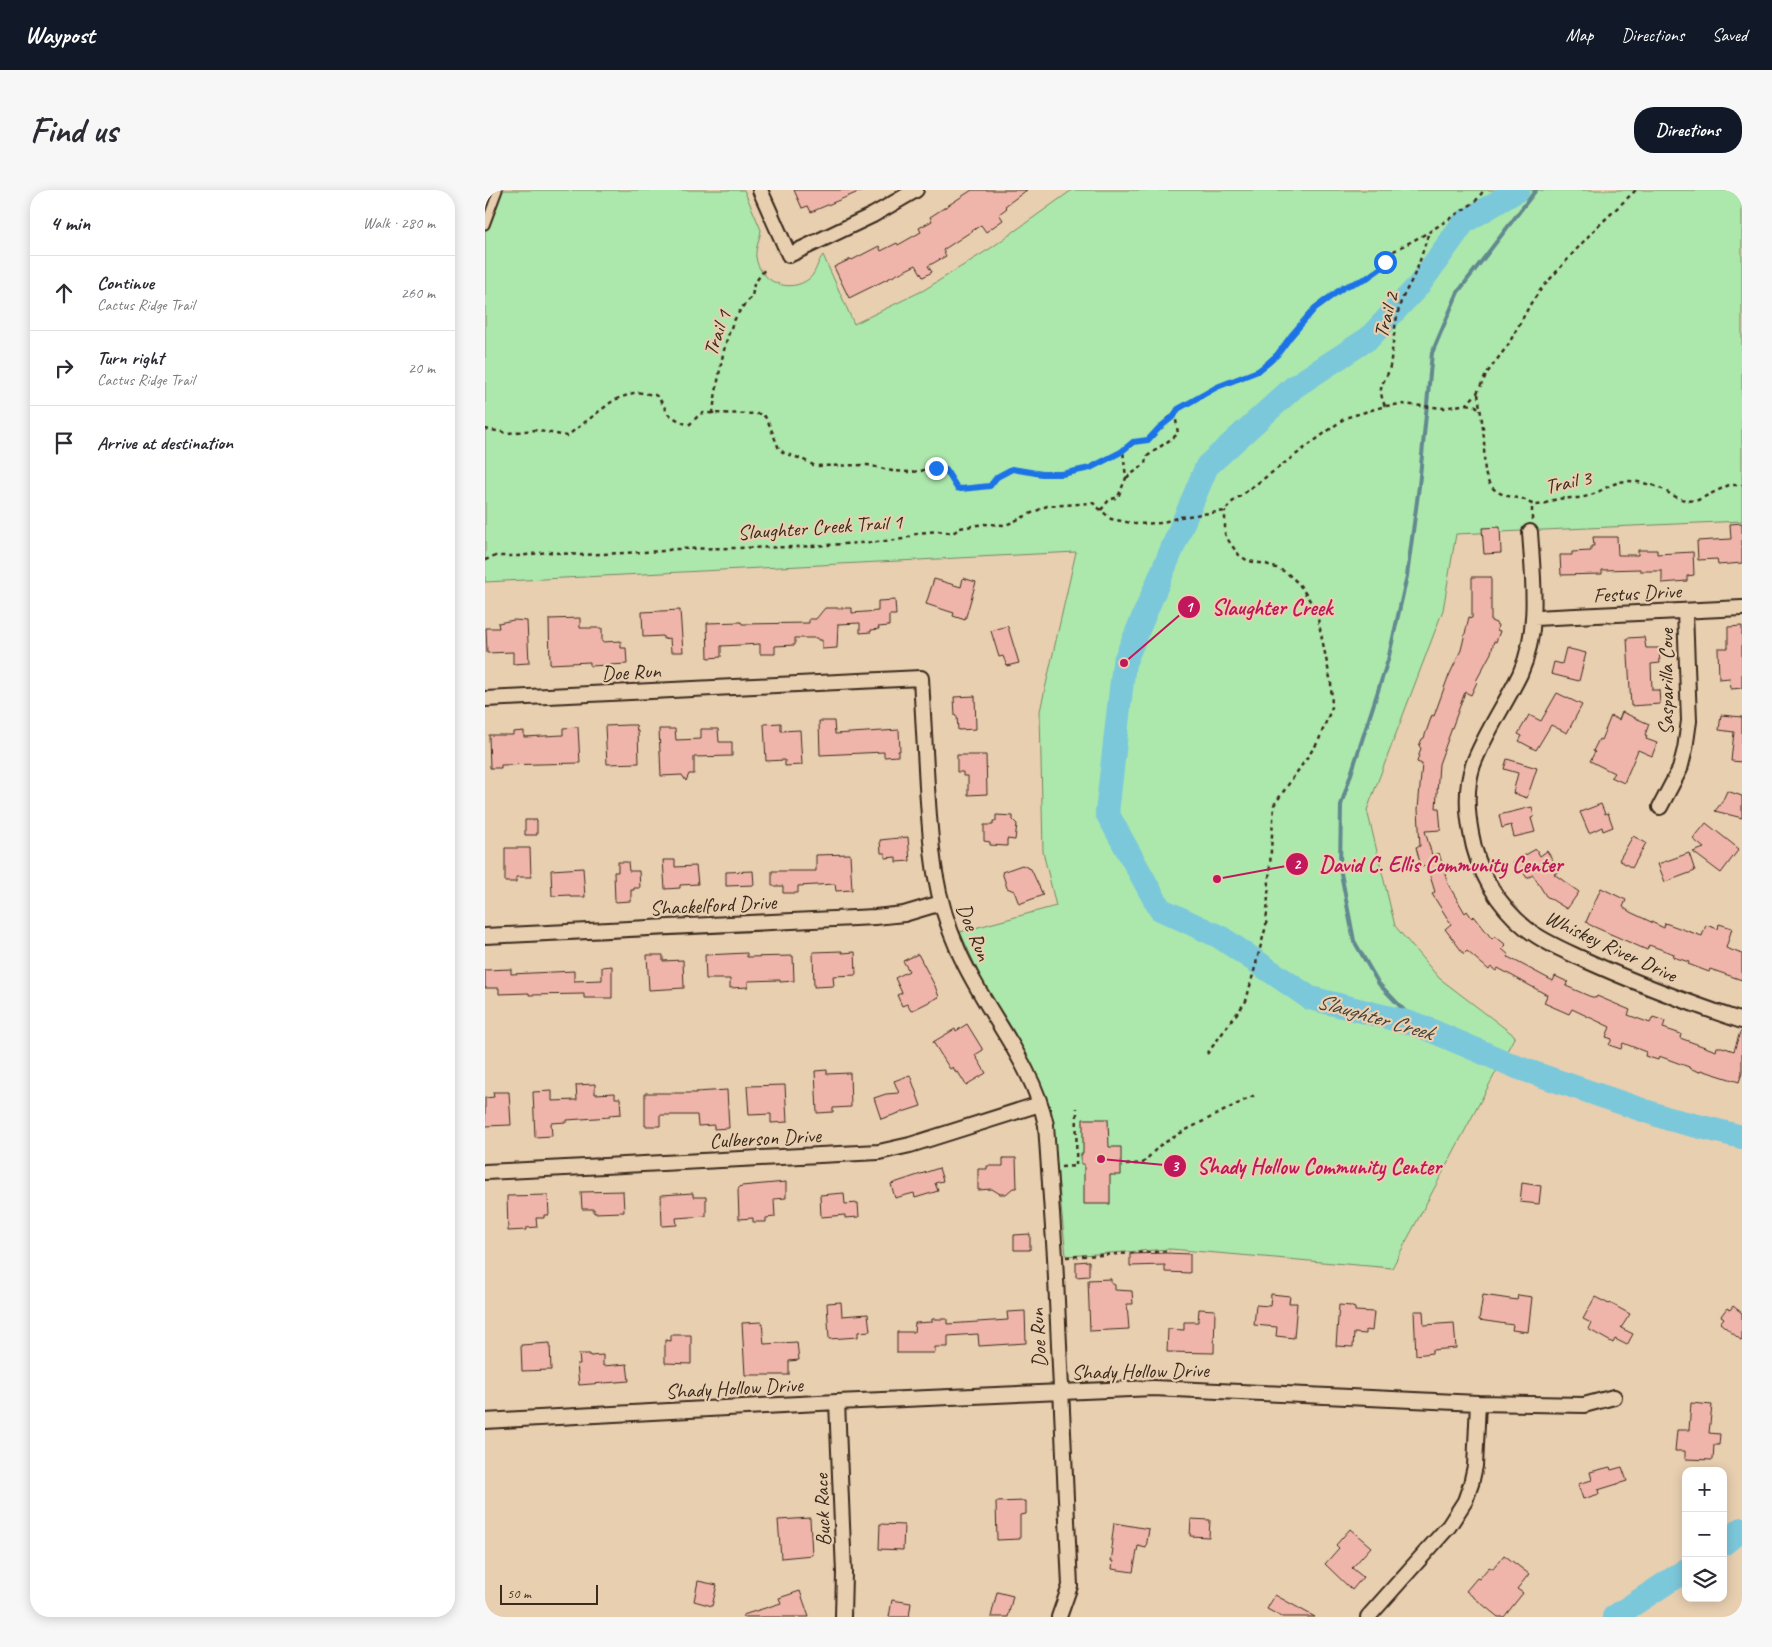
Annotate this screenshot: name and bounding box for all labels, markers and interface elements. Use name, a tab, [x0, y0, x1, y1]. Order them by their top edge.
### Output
text: Waypost	[25, 20, 95, 50]
text: Map	[1566, 24, 1593, 46]
text: Directions	[1621, 24, 1684, 46]
text: Saved	[1712, 24, 1747, 46]
button: Directions	[1634, 107, 1742, 153]
text: Find us	[30, 108, 117, 153]
text: 4 min	[50, 210, 90, 236]
text: Walk · 280 m	[363, 213, 435, 233]
route start	[1374, 251, 1397, 274]
text: Continue	[97, 271, 154, 295]
icon: ahead	[50, 279, 78, 307]
text: 260 m	[401, 283, 435, 303]
street label: Trail 2	[1367, 288, 1405, 341]
text: Cactus Ridge Trail	[97, 295, 194, 315]
street label: Trail 1	[697, 305, 737, 359]
text: Turn right	[97, 346, 164, 370]
icon: right	[50, 354, 78, 382]
text: 20 m	[408, 358, 435, 378]
text: Cactus Ridge Trail	[97, 370, 194, 390]
icon: arrive	[50, 429, 78, 457]
text: Arrive at destination	[97, 431, 233, 455]
route end	[925, 457, 948, 480]
street label: Trail 3	[1543, 464, 1595, 500]
street label: Slaughter Creek Trail 1	[737, 508, 905, 546]
street label: Festus Drive	[1592, 578, 1684, 608]
callout: Slaughter Creek	[1176, 588, 1342, 625]
text: Slaughter Creek	[1212, 594, 1334, 622]
text: 1	[1186, 598, 1195, 617]
street label: Sasparilla Cove	[1653, 628, 1679, 735]
street label: Doe Run	[601, 657, 662, 687]
callout: David C. Ellis Community Center	[1285, 846, 1573, 883]
text: David C. Ellis Community Center	[1319, 851, 1565, 879]
text: 2	[1294, 855, 1302, 874]
street label: Shackelford Drive	[649, 889, 778, 921]
street label: Doe Run	[951, 900, 997, 965]
street label: Whiskey River Drive	[1541, 904, 1682, 988]
water label: Slaughter Creek	[1314, 987, 1439, 1048]
street label: Culberson Drive	[709, 1122, 823, 1154]
callout: Shady Hollow Community Center	[1162, 1147, 1451, 1184]
text: Shady Hollow Community Center	[1197, 1153, 1443, 1181]
text: 3	[1172, 1157, 1180, 1176]
street label: Doe Run	[1023, 1307, 1053, 1368]
street label: Shady Hollow Drive	[1071, 1357, 1210, 1385]
street label: Shady Hollow Drive	[665, 1371, 804, 1405]
map controls	[1682, 1467, 1727, 1602]
button: +	[1682, 1467, 1727, 1512]
street label: Buck Race	[808, 1472, 836, 1547]
button: −	[1682, 1512, 1727, 1557]
button: layers	[1682, 1557, 1727, 1602]
scale bar	[500, 1582, 597, 1605]
text: 50 m	[507, 1585, 531, 1602]

